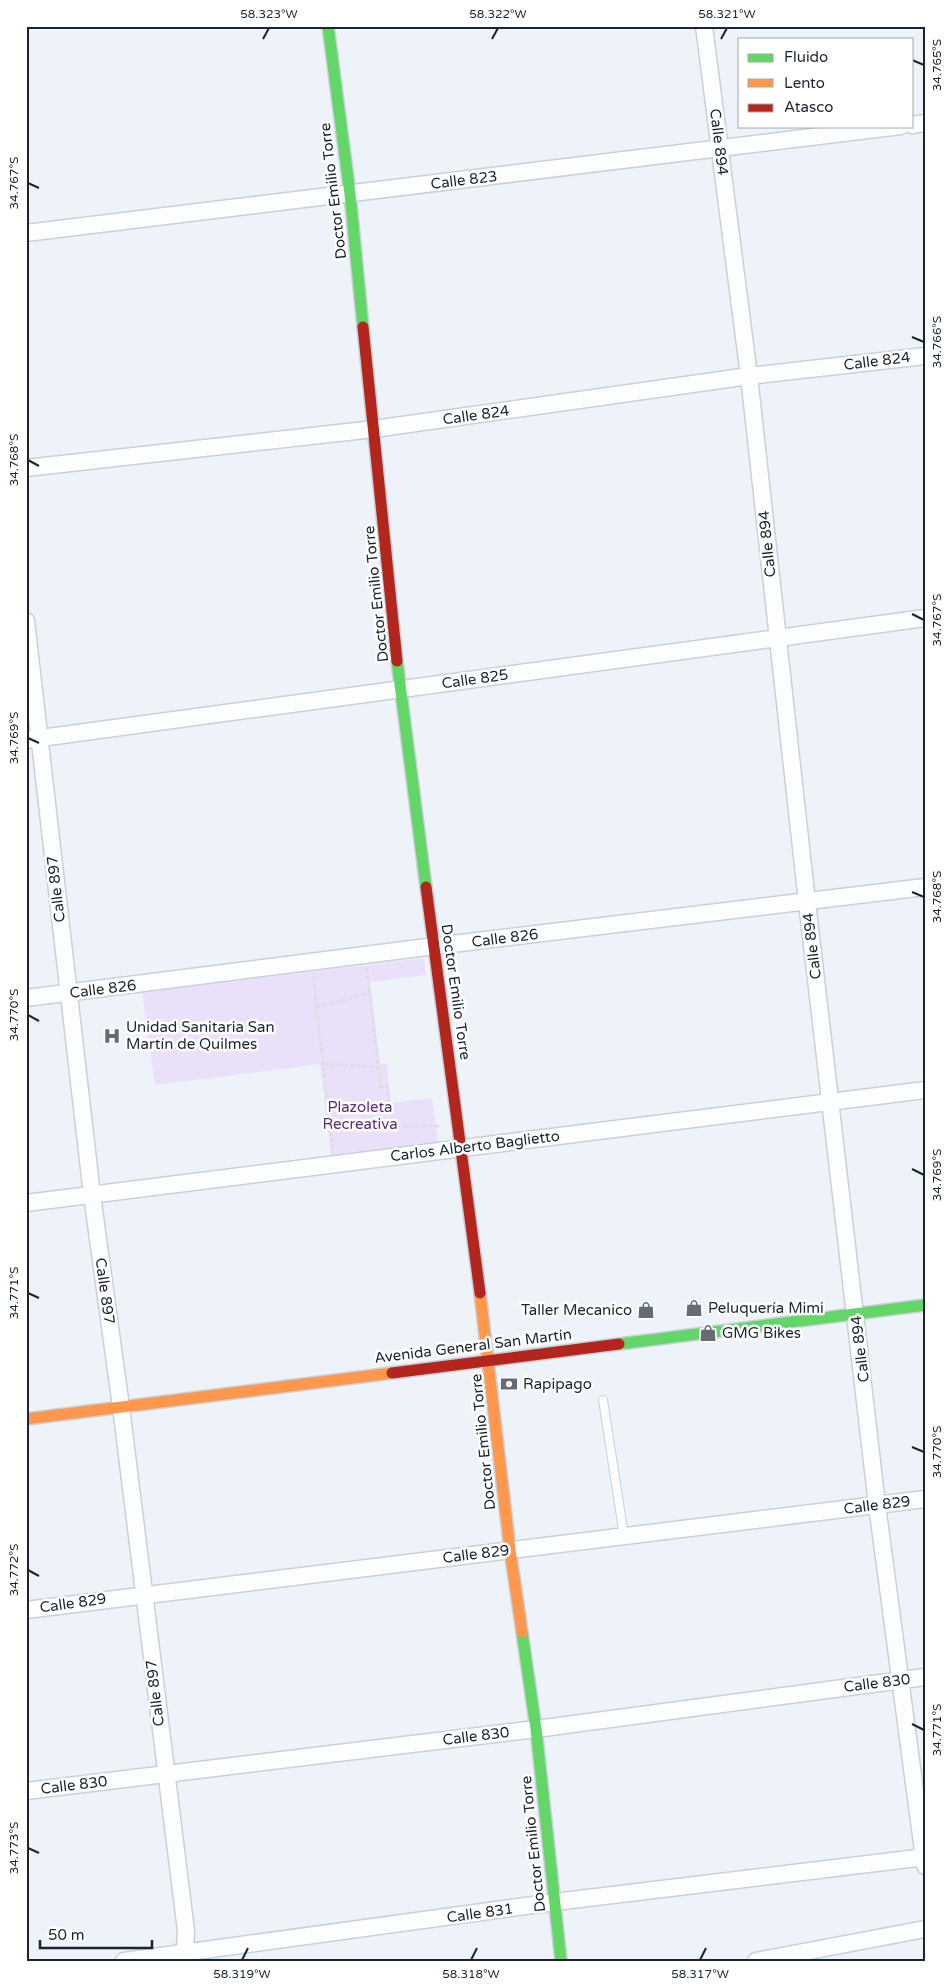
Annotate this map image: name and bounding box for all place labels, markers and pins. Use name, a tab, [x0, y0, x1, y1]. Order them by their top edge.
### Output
place label: Unidad Sanitaria San Martín de Quilmes	[126, 1018, 275, 1053]
hospital icon: Unidad Sanitaria San Martín de Quilmes	[102, 1026, 122, 1046]
shop icon: Peluquería Mimi	[684, 1298, 704, 1318]
place label: Peluquería Mimi	[708, 1299, 824, 1317]
shop icon: Taller Mecanico	[636, 1300, 656, 1320]
place label: Taller Mecanico	[521, 1301, 632, 1319]
shop icon: GMG Bikes	[698, 1323, 718, 1343]
place label: GMG Bikes	[722, 1324, 801, 1342]
bank icon: Rapipago	[499, 1374, 519, 1394]
place label: Rapipago	[523, 1375, 592, 1393]

